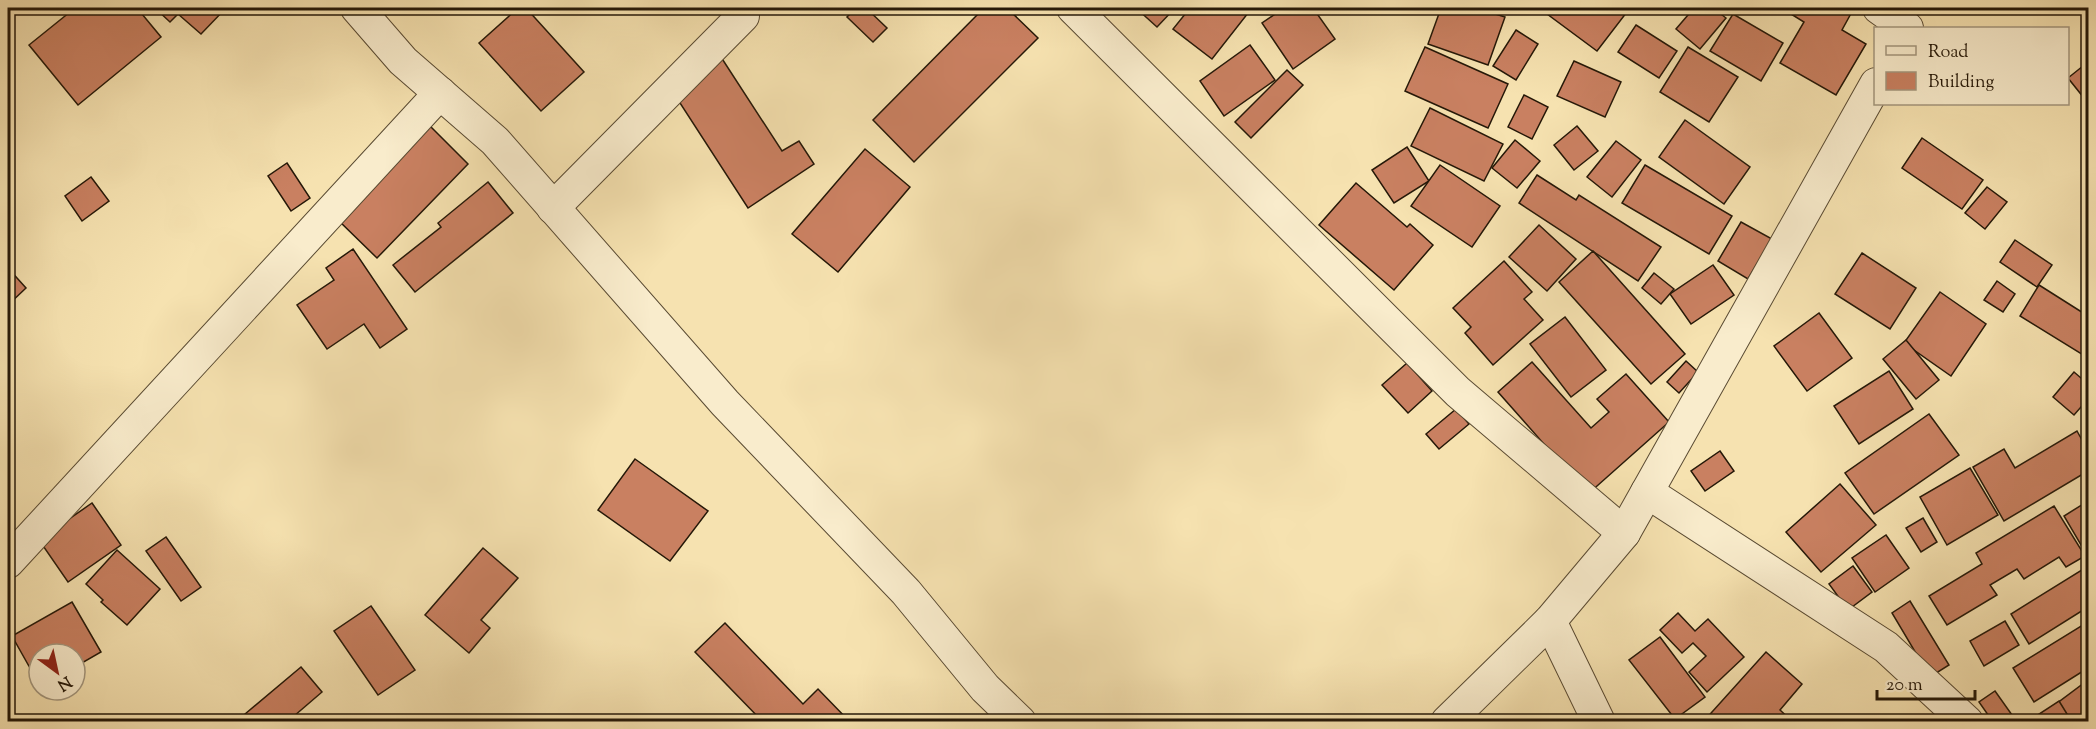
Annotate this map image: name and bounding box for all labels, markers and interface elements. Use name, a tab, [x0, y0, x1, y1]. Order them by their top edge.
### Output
legend	[1874, 27, 2069, 105]
text: Road	[1928, 40, 1968, 66]
text: Building	[1928, 70, 1994, 96]
north arrow	[27, 642, 87, 702]
scale bar	[1877, 663, 1974, 701]
text: N	[52, 669, 75, 696]
text: 20 m	[1886, 673, 1923, 699]

